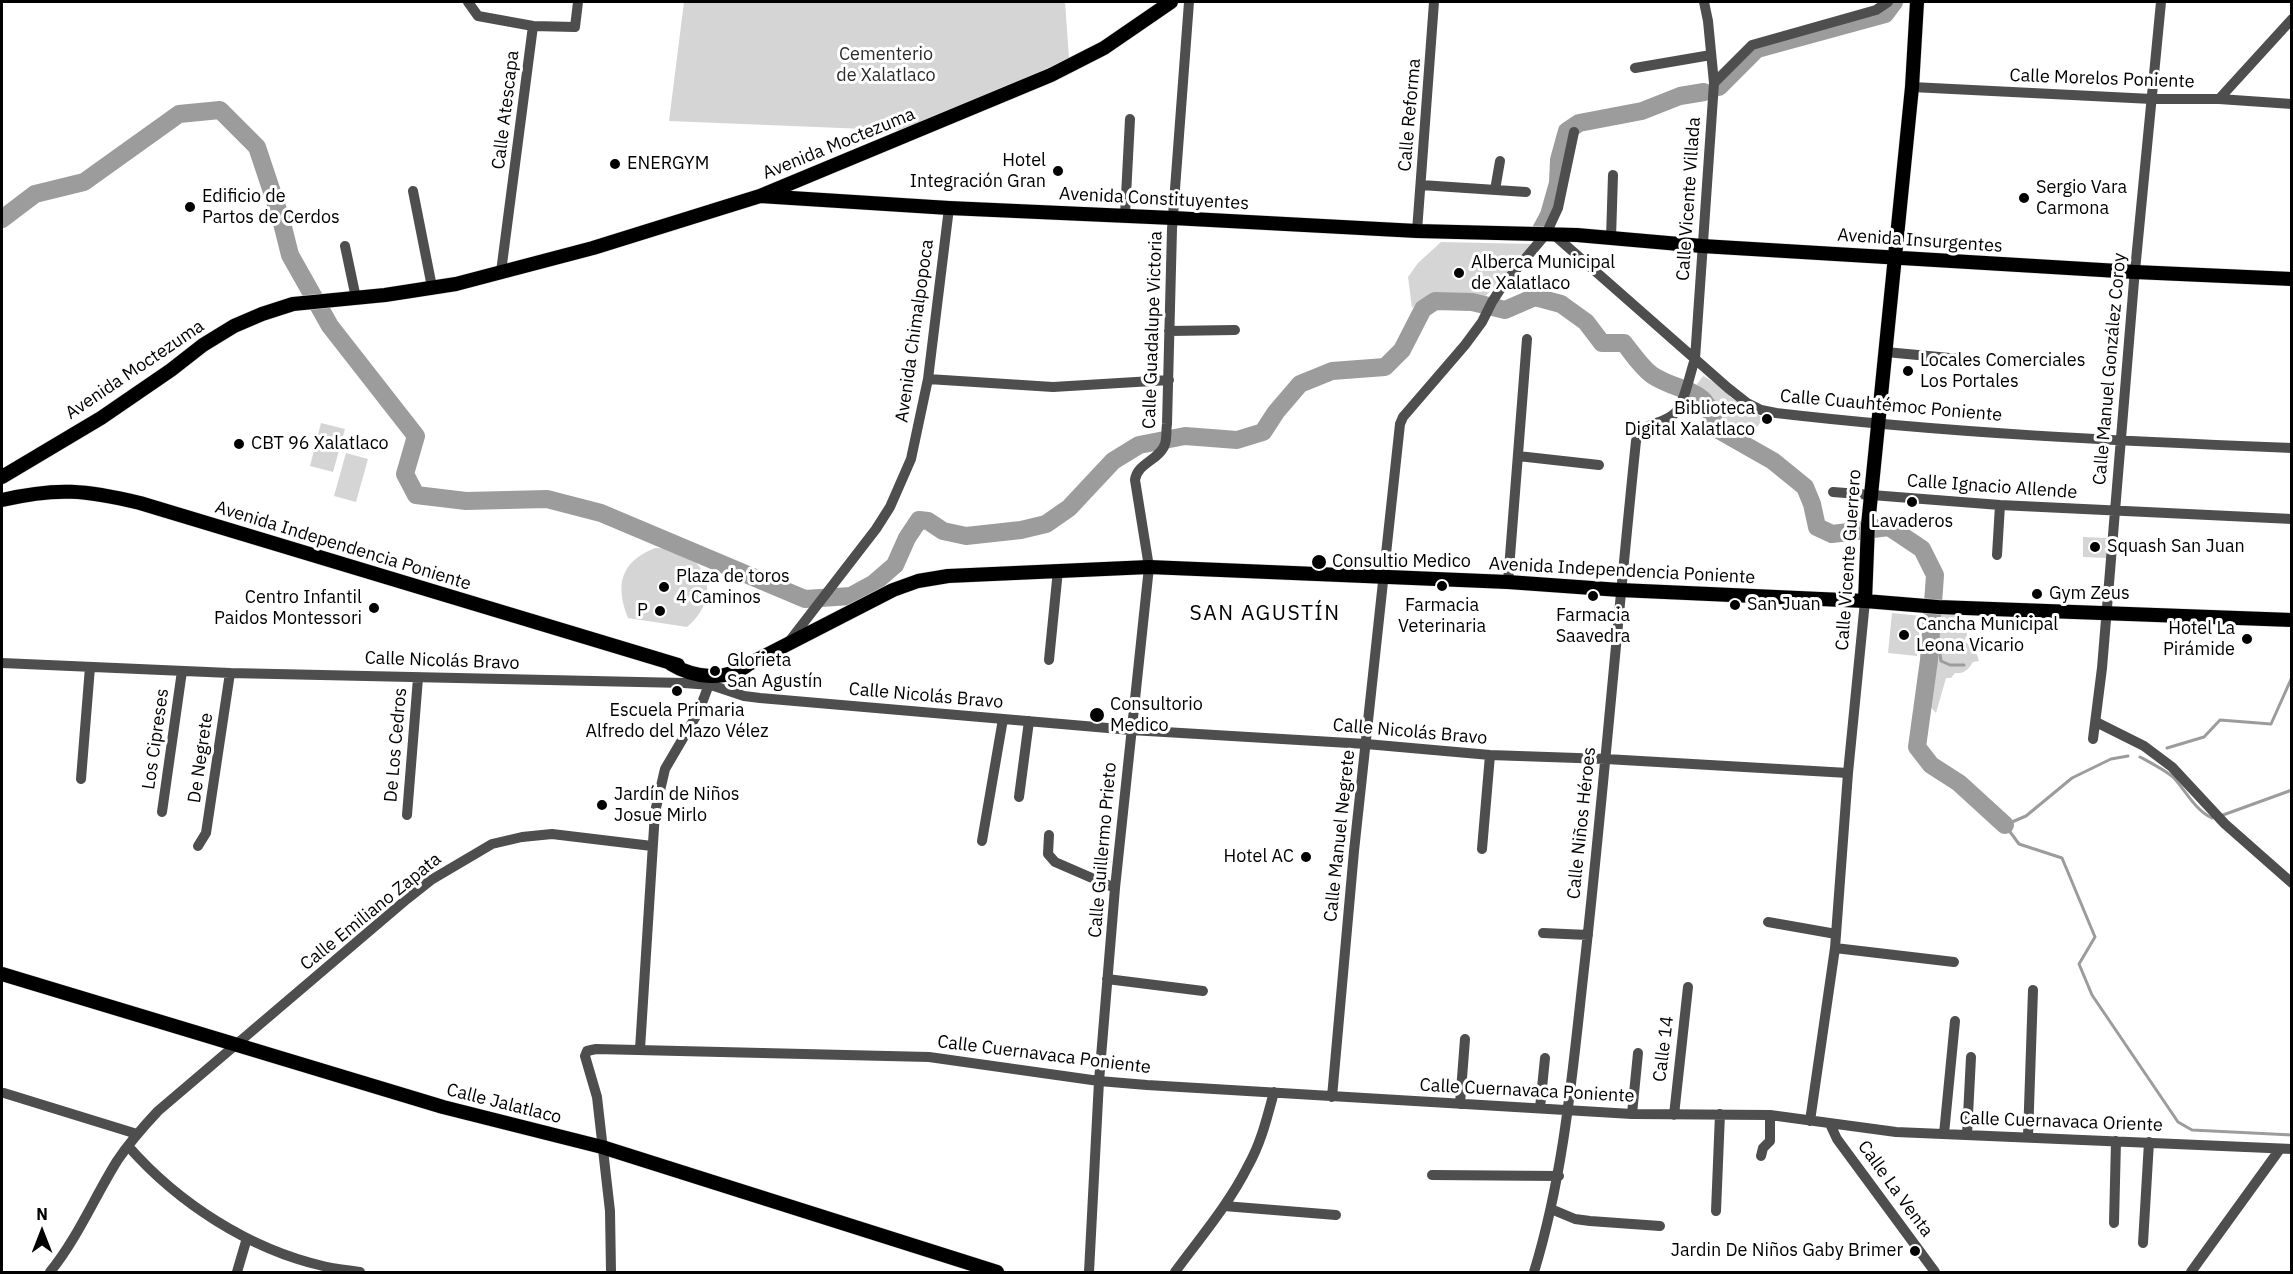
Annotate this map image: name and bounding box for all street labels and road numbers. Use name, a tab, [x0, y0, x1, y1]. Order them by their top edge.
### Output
street label: Calle Atescapa	[488, 49, 524, 171]
street label: Calle Reforma	[1394, 58, 1426, 172]
street label: Calle Morelos Poniente	[2009, 65, 2195, 93]
street label: Avenida Moctezuma	[760, 104, 918, 184]
street label: Calle Vicente Villada	[1672, 116, 1706, 282]
street label: Avenida Constituyentes	[1058, 183, 1250, 215]
street label: Avenida Insurgentes	[1837, 224, 2003, 258]
street label: Calle Guadalupe Victoria	[1139, 231, 1167, 429]
street label: Avenida Chimalpopoca	[891, 238, 939, 424]
street label: Calle Manuel González Coroy	[2089, 252, 2131, 486]
street label: Avenida Moctezuma	[62, 316, 208, 424]
street label: Calle Cuauhtémoc Poniente	[1779, 386, 2003, 426]
street label: Calle Vicente Guerrero	[1832, 469, 1866, 651]
street label: Calle Ignacio Allende	[1906, 470, 2078, 504]
street label: Avenida Independencia Poniente	[212, 497, 474, 595]
street label: Avenida Independencia Poniente	[1488, 553, 1756, 589]
street label: Calle Nicolás Bravo	[364, 648, 520, 674]
street label: Calle Nicolás Bravo	[848, 678, 1004, 714]
street label: Los Cipreses	[138, 687, 174, 791]
street label: De Los Cedros	[380, 687, 412, 803]
street label: De Negrete	[184, 712, 218, 804]
street label: Calle Nicolás Bravo	[1332, 714, 1488, 750]
street label: Calle Niños Héroes	[1563, 746, 1601, 900]
street label: Calle Manuel Negrete	[1320, 749, 1360, 923]
street label: Calle Guillermo Prieto	[1085, 761, 1121, 939]
street label: Calle Emiliano Zapata	[296, 849, 446, 975]
street label: Calle 14	[1649, 1015, 1679, 1083]
street label: Calle Cuernavaca Poniente	[936, 1031, 1152, 1079]
street label: Calle Cuernavaca Poniente	[1419, 1075, 1635, 1107]
street label: Calle Jalatlaco	[444, 1079, 564, 1129]
street label: Calle Cuernavaca Oriente	[1959, 1108, 2163, 1136]
street label: Calle La Venta	[1853, 1137, 1937, 1241]

